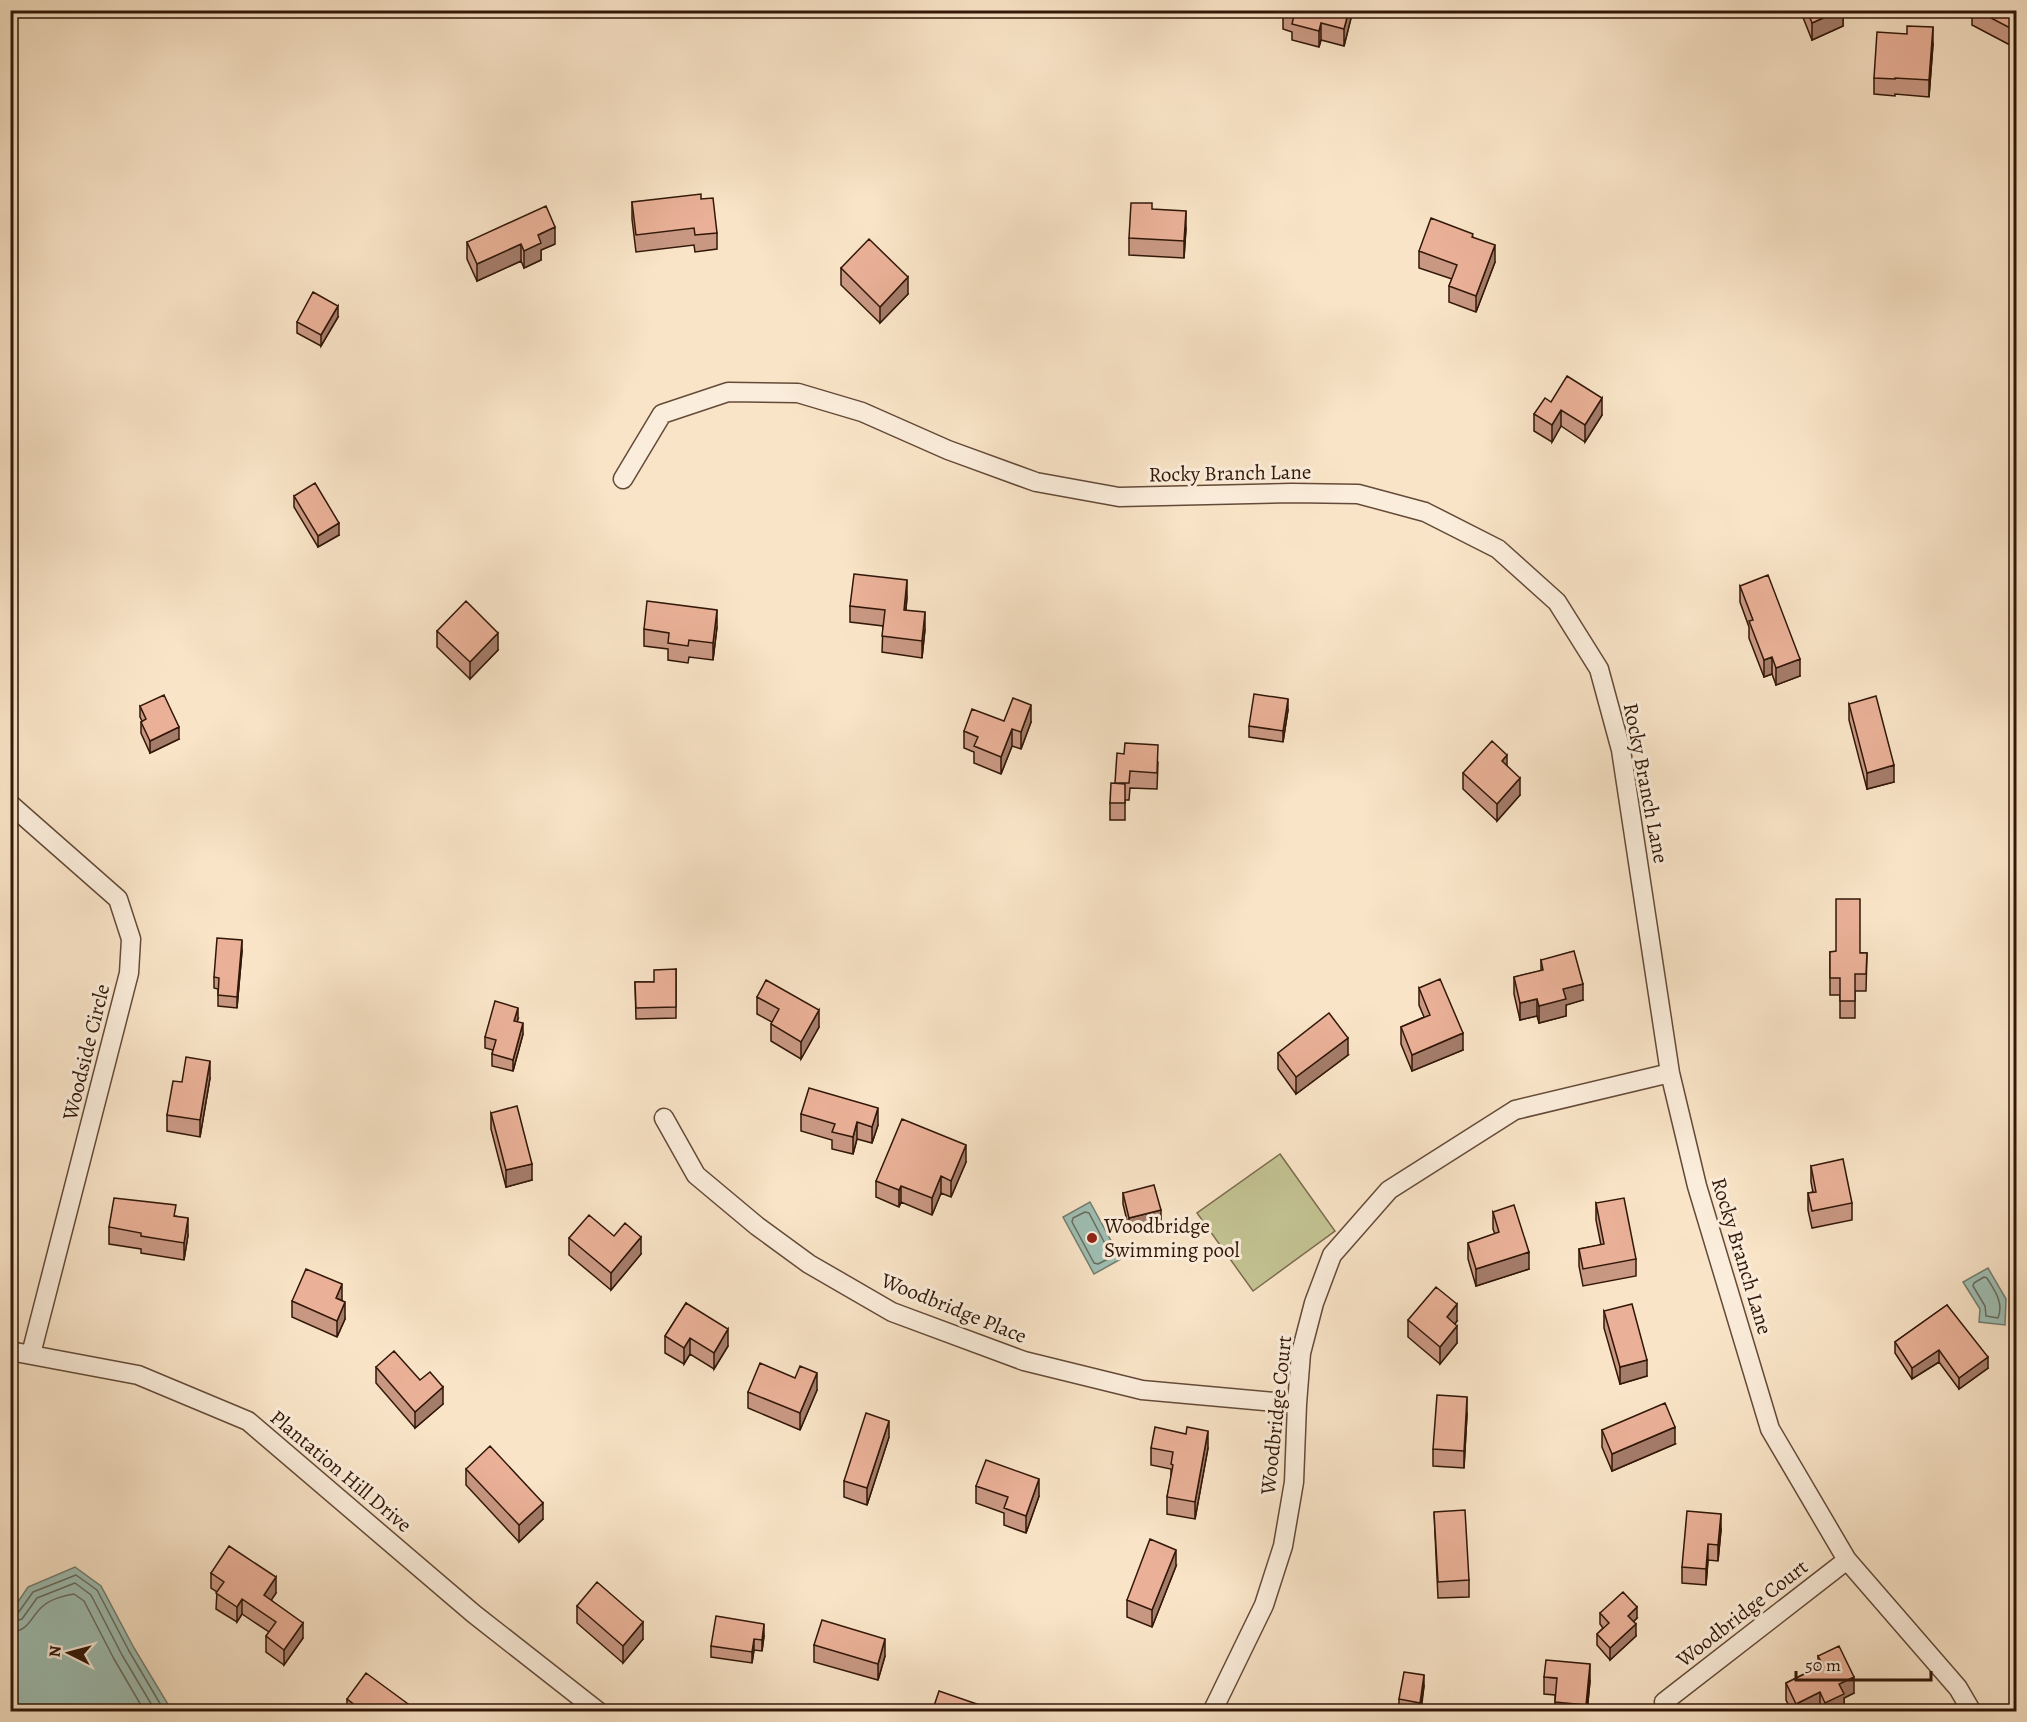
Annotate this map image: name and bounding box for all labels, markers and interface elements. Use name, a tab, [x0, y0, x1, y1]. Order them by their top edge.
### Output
street label: Rocky Branch Lane	[1148, 458, 1312, 488]
street label: Rocky Branch Lane	[1617, 701, 1675, 865]
street label: Woodside Circle	[55, 981, 116, 1124]
street label: Rocky Branch Lane	[1705, 1174, 1779, 1338]
place label: Woodbridge Swimming pool	[1103, 1212, 1240, 1264]
marker: Woodbridge Swimming pool	[1085, 1231, 1099, 1245]
street label: Woodbridge Place	[876, 1266, 1031, 1350]
street label: Woodbridge Court	[1254, 1334, 1298, 1497]
street label: Plantation Hill Drive	[264, 1403, 418, 1539]
street label: Woodbridge Court	[1670, 1553, 1814, 1674]
north arrow	[39, 1623, 99, 1683]
text: N	[44, 1644, 67, 1658]
scale bar	[1796, 1644, 1931, 1682]
text: 50 m	[1805, 1653, 1841, 1677]

